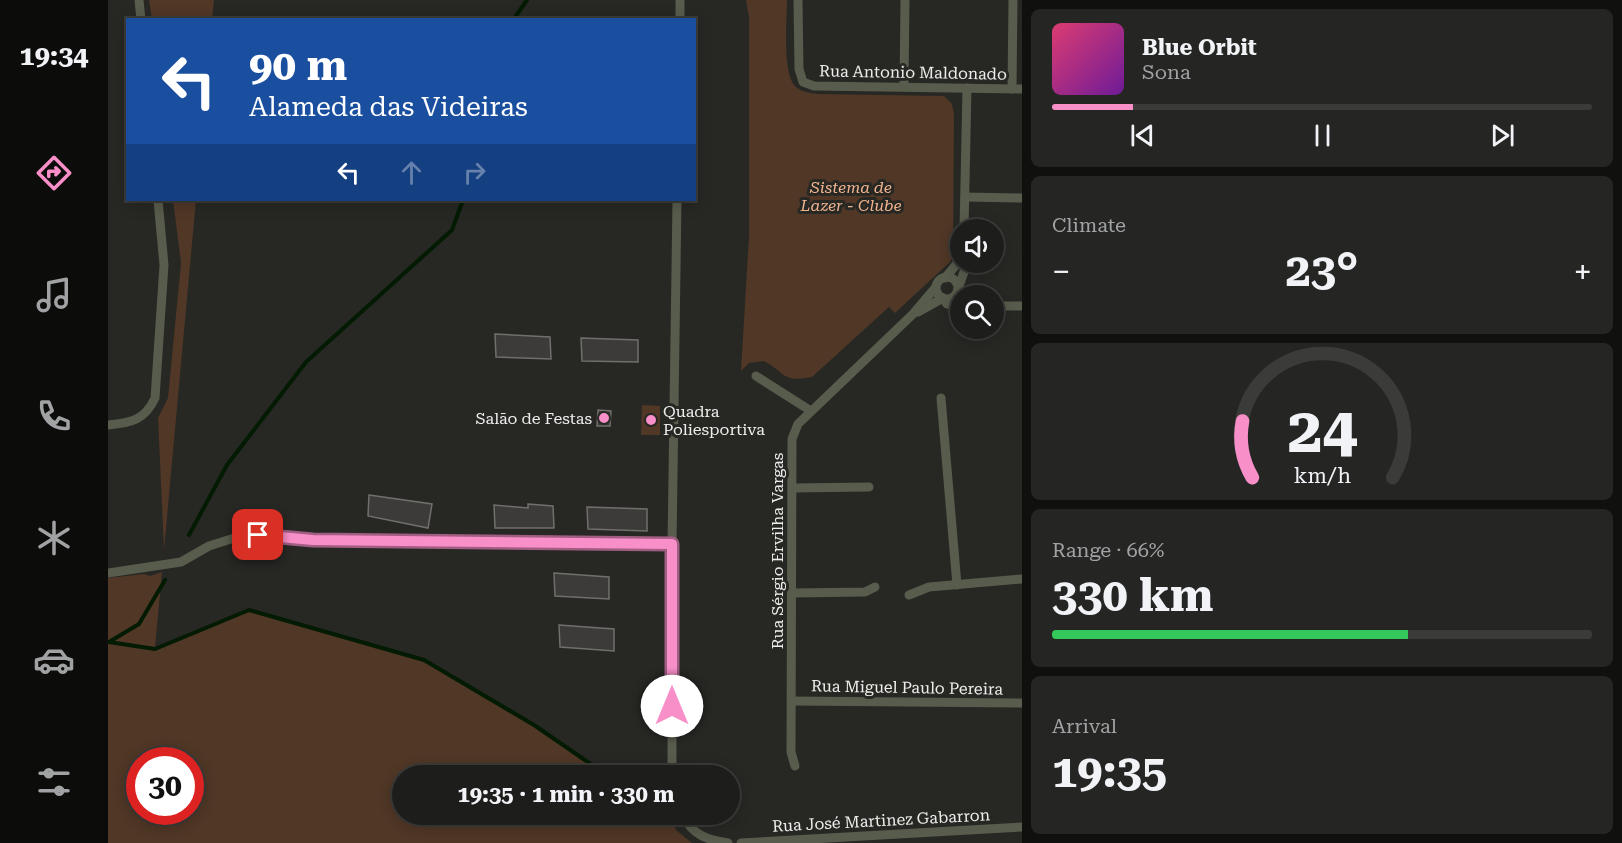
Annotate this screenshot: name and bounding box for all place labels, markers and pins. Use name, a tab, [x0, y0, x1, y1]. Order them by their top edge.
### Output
place label: Quadra Poliesportiva	[663, 402, 765, 439]
place label: Salão de Festas	[475, 409, 592, 428]
marker: Salão de Festas	[597, 411, 611, 425]
marker: Quadra Poliesportiva	[644, 413, 658, 427]
pin	[232, 509, 283, 560]

